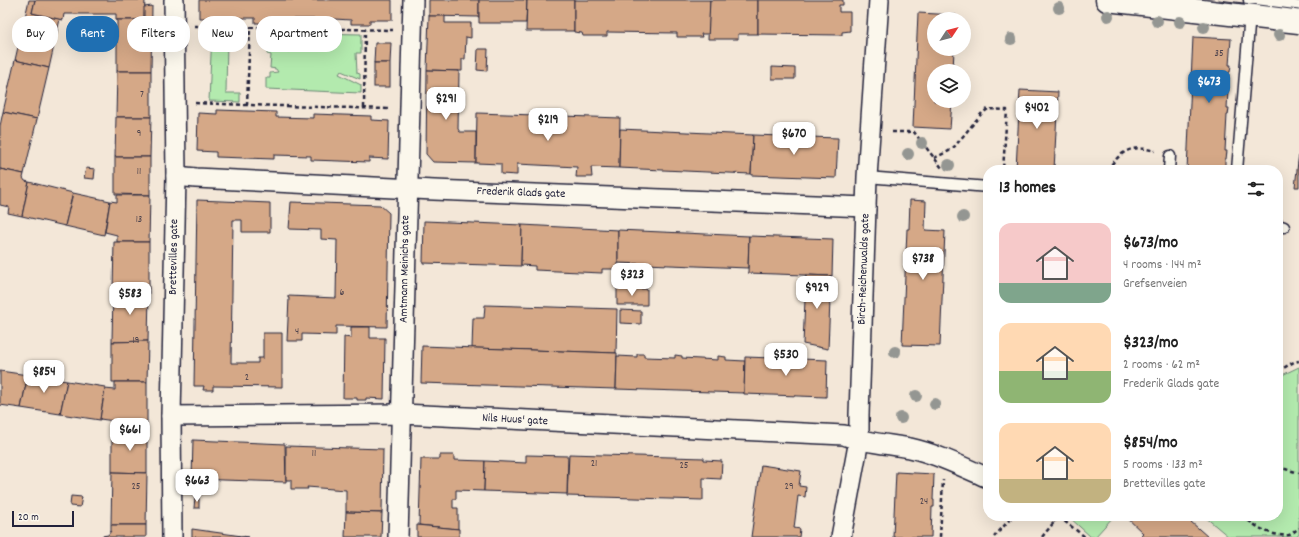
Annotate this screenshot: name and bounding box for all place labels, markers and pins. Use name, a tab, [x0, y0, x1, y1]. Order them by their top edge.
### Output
pin: $673	[1185, 70, 1233, 104]
pin: $291	[422, 87, 470, 121]
pin: $402	[1013, 96, 1061, 130]
pin: $219	[524, 108, 572, 142]
pin: $670	[770, 122, 818, 156]
pin: $738	[899, 247, 947, 281]
pin: $323	[608, 263, 656, 297]
pin: $929	[793, 276, 841, 310]
pin: $583	[106, 282, 154, 316]
pin: $530	[762, 343, 810, 377]
pin: $854	[20, 360, 68, 394]
pin: $661	[106, 418, 154, 452]
pin: $663	[173, 469, 221, 503]

